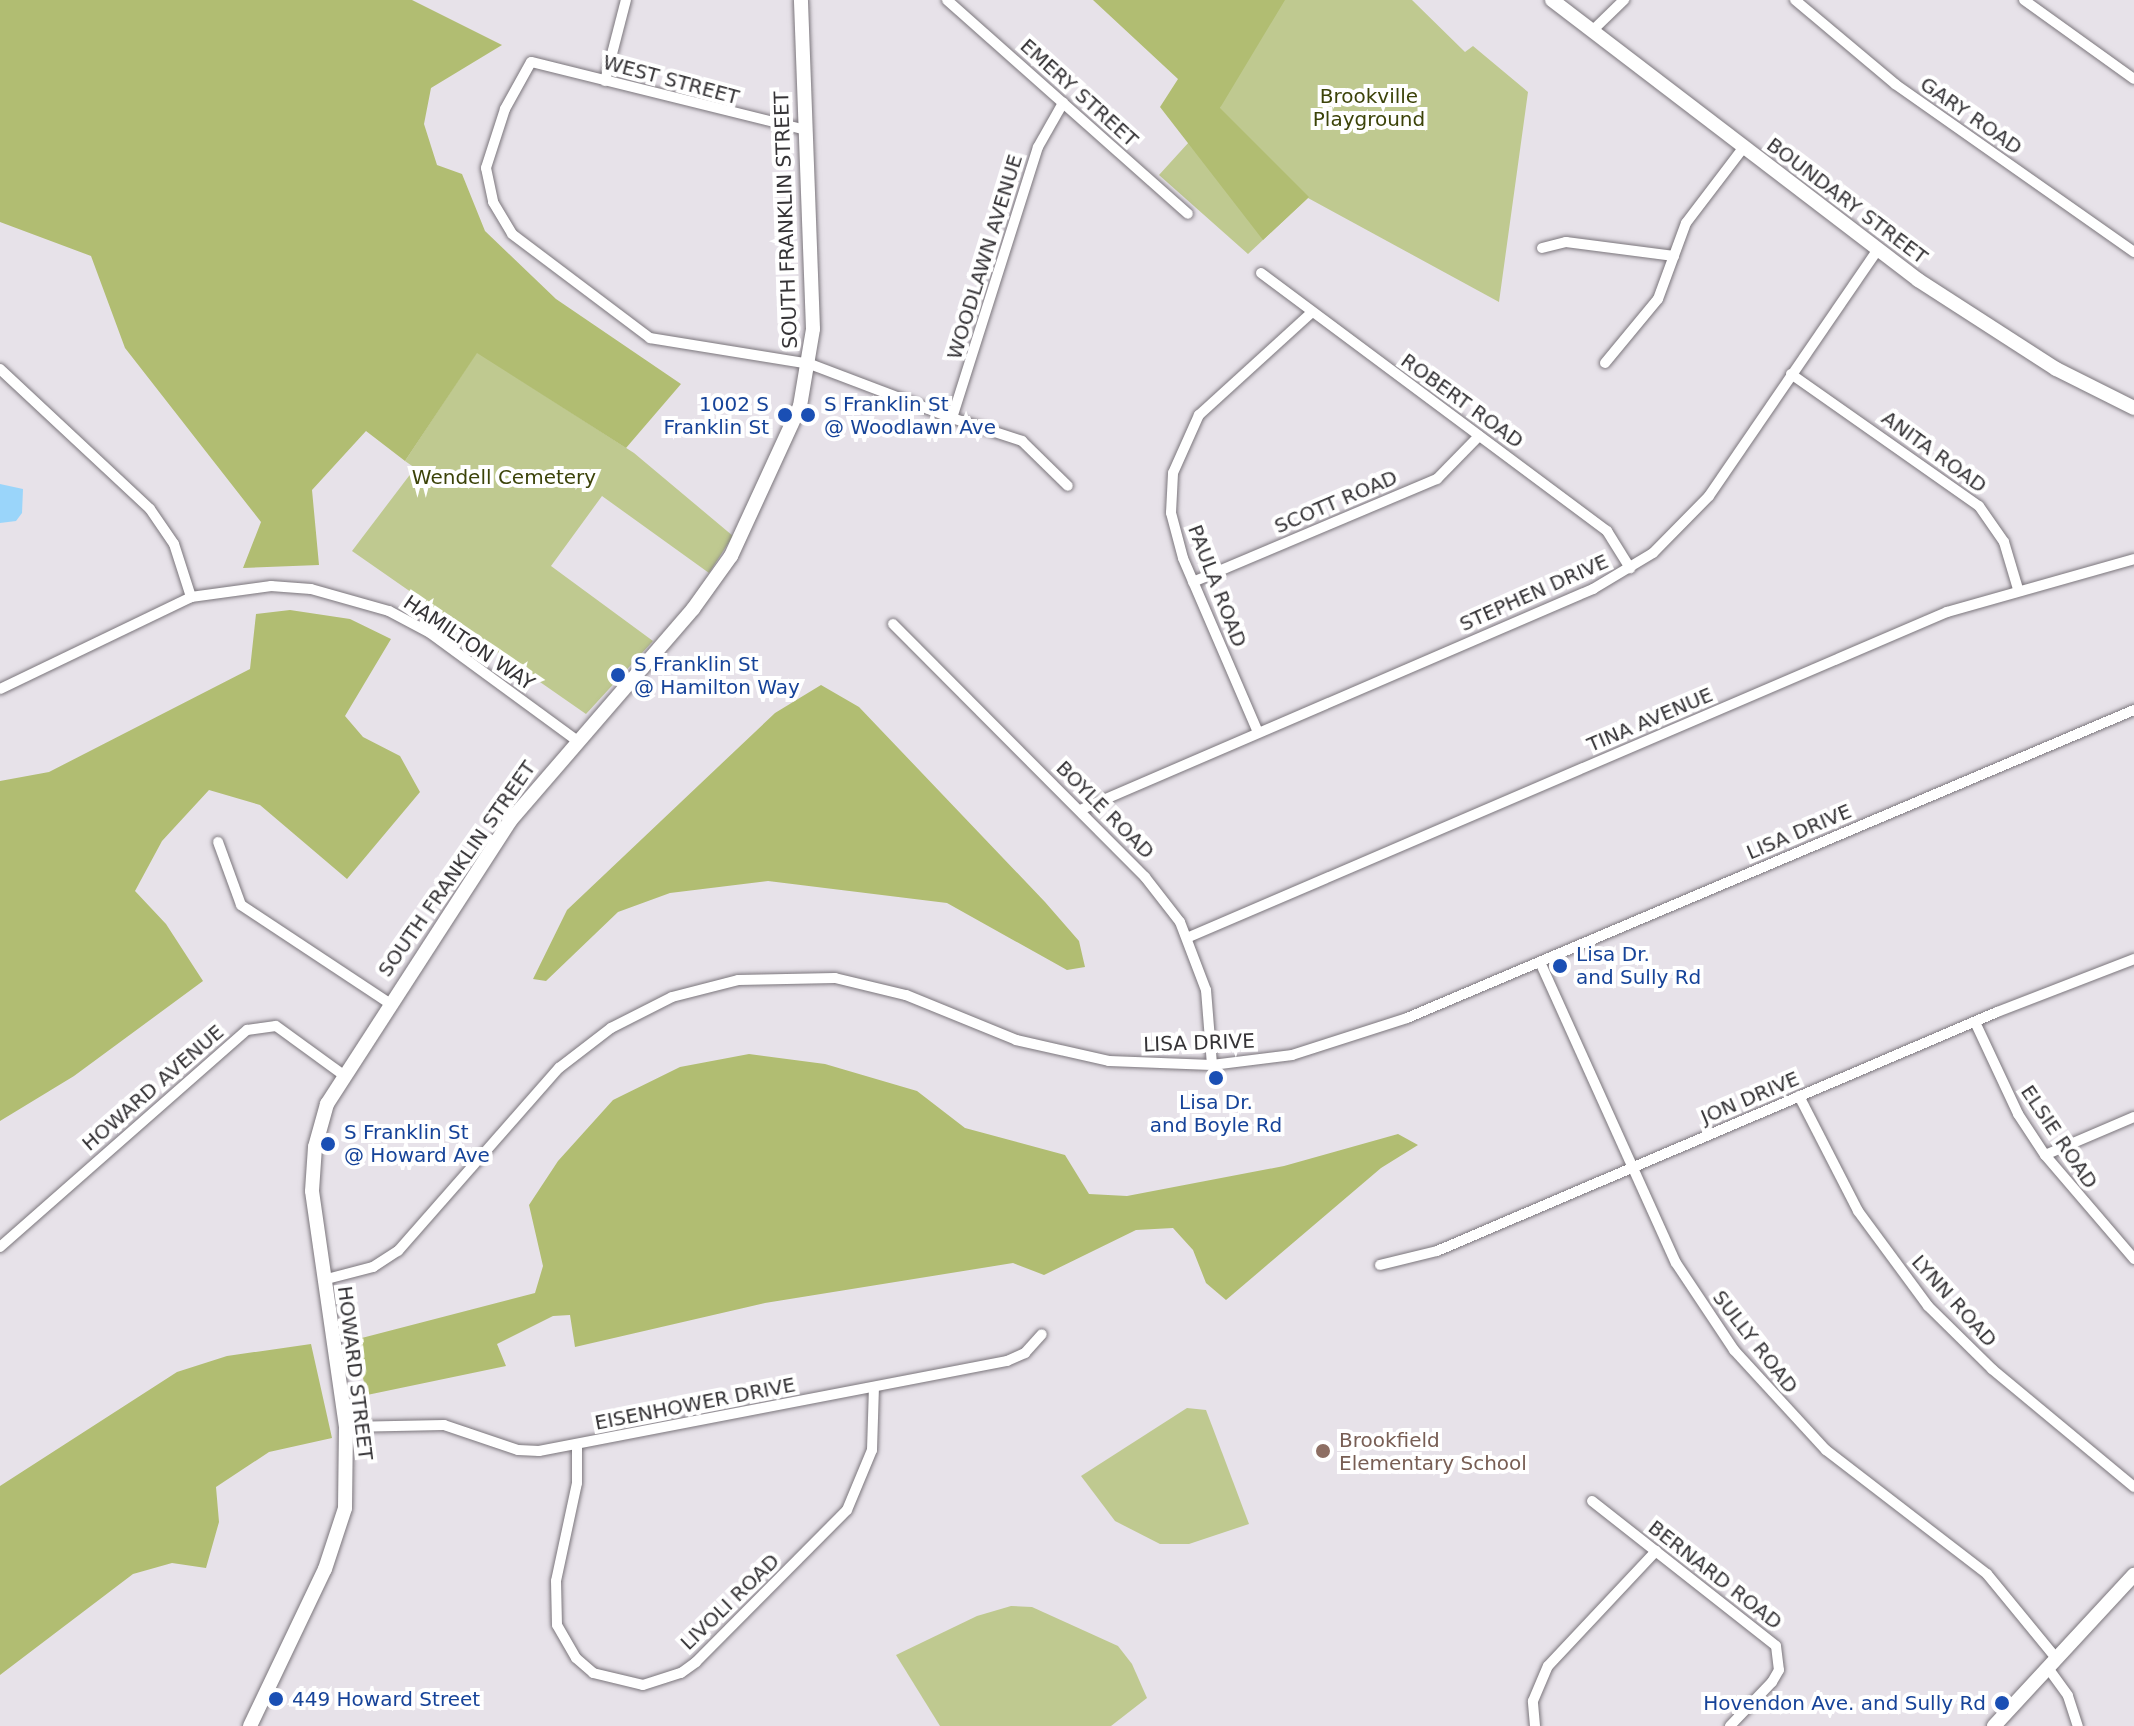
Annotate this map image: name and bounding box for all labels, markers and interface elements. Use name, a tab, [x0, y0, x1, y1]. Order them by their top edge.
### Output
street label: EMERY STREET	[1015, 34, 1143, 152]
street label: WEST STREET	[600, 50, 742, 110]
street label: GARY ROAD	[1915, 72, 2027, 160]
park label: Brookville Playground	[1313, 85, 1425, 132]
street label: SOUTH FRANKLIN STREET	[770, 91, 802, 349]
street label: BOUNDARY STREET	[1762, 133, 1932, 269]
street label: WOODLAWN AVENUE	[942, 152, 1028, 362]
street label: ROBERT ROAD	[1396, 349, 1528, 453]
place label: 1002 S Franklin St	[664, 392, 769, 439]
place label: S Franklin St @ Woodlawn Ave	[824, 392, 996, 439]
marker: 1002 S Franklin St	[776, 406, 794, 424]
marker: S Franklin St @ Woodlawn Ave	[799, 406, 817, 424]
street label: ANITA ROAD	[1877, 406, 1991, 498]
park label: Wendell Cemetery	[412, 465, 596, 489]
street label: SCOTT ROAD	[1271, 465, 1401, 539]
street label: PAULA ROAD	[1183, 521, 1251, 651]
street label: STEPHEN DRIVE	[1456, 549, 1612, 637]
street label: HAMILTON WAY	[399, 590, 539, 696]
place label: S Franklin St @ Hamilton Way	[634, 652, 800, 699]
marker: S Franklin St @ Hamilton Way	[609, 666, 627, 684]
street label: TINA AVENUE	[1584, 683, 1716, 757]
street label: BOYLE ROAD	[1051, 756, 1159, 864]
street label: SOUTH FRANKLIN STREET	[373, 757, 541, 981]
street label: LISA DRIVE	[1743, 799, 1855, 865]
place label: Lisa Dr. and Sully Rd	[1576, 942, 1701, 989]
marker: Lisa Dr. and Sully Rd	[1551, 957, 1569, 975]
street label: HOWARD AVENUE	[77, 1020, 229, 1156]
street label: LISA DRIVE	[1143, 1029, 1255, 1057]
street label: JON DRIVE	[1697, 1067, 1803, 1129]
marker: Lisa Dr. and Boyle Rd	[1207, 1069, 1225, 1087]
street label: ELSIE ROAD	[2016, 1081, 2102, 1193]
place label: Lisa Dr. and Boyle Rd	[1150, 1090, 1282, 1137]
place label: S Franklin St @ Howard Ave	[344, 1120, 490, 1167]
marker: S Franklin St @ Howard Ave	[319, 1135, 337, 1153]
street label: LYNN ROAD	[1906, 1250, 2002, 1352]
street label: HOWARD STREET	[332, 1285, 378, 1461]
street label: SULLY ROAD	[1707, 1286, 1803, 1398]
street label: EISENHOWER DRIVE	[593, 1373, 797, 1435]
place label: Brookfield Elementary School	[1339, 1428, 1527, 1475]
marker: Brookfield Elementary School	[1314, 1442, 1332, 1460]
street label: BERNARD ROAD	[1643, 1515, 1787, 1635]
street label: LIVOLI ROAD	[676, 1549, 784, 1655]
place label: 449 Howard Street	[292, 1687, 480, 1711]
marker: 449 Howard Street	[267, 1690, 285, 1708]
place label: Hovendon Ave. and Sully Rd	[1703, 1691, 1986, 1715]
marker: Hovendon Ave. and Sully Rd	[1993, 1694, 2011, 1712]

